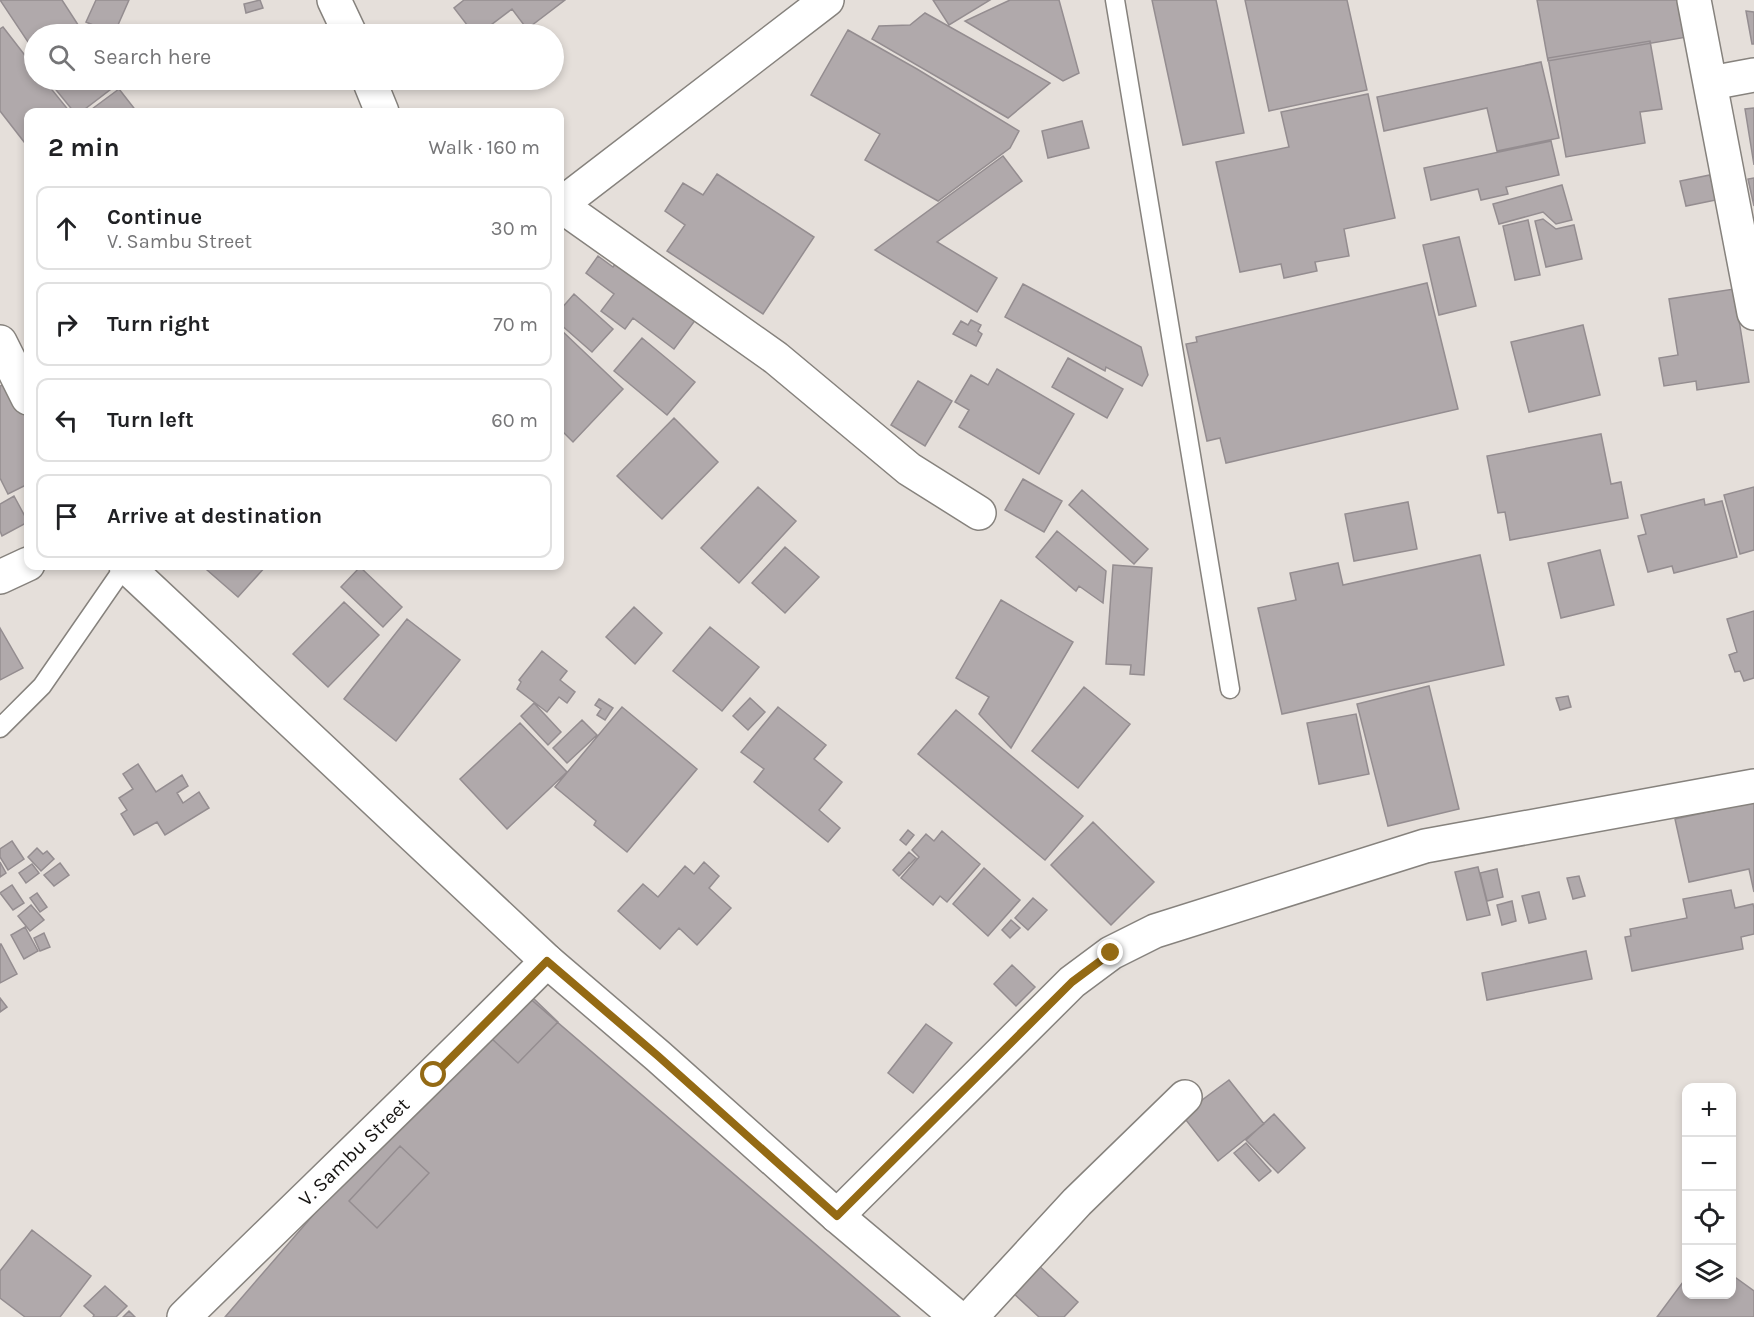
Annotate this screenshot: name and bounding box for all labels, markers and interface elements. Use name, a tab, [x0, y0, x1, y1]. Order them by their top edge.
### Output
search box	[24, 24, 564, 90]
icon: search	[45, 41, 78, 74]
text: Search here	[93, 44, 211, 70]
text: 2 min	[48, 132, 120, 163]
text: Walk · 160 m	[428, 136, 540, 159]
text: Continue	[107, 204, 202, 230]
icon: ahead	[50, 212, 83, 245]
text: 30 m	[491, 217, 538, 240]
text: V. Sambu Street	[107, 230, 252, 253]
icon: right	[50, 308, 83, 341]
text: Turn right	[107, 311, 210, 337]
text: 70 m	[493, 313, 538, 336]
icon: left	[50, 404, 83, 437]
text: Turn left	[107, 407, 194, 433]
text: 60 m	[491, 409, 538, 432]
icon: arrive	[50, 500, 83, 533]
text: Arrive at destination	[107, 503, 322, 529]
route end	[1097, 939, 1123, 965]
route start	[420, 1061, 446, 1087]
map controls	[1682, 1083, 1736, 1299]
button: +	[1682, 1083, 1736, 1137]
street label: V. Sambu Street	[294, 1093, 414, 1211]
button: −	[1682, 1137, 1736, 1191]
button: locate	[1682, 1191, 1736, 1245]
button: layers	[1682, 1245, 1736, 1299]

